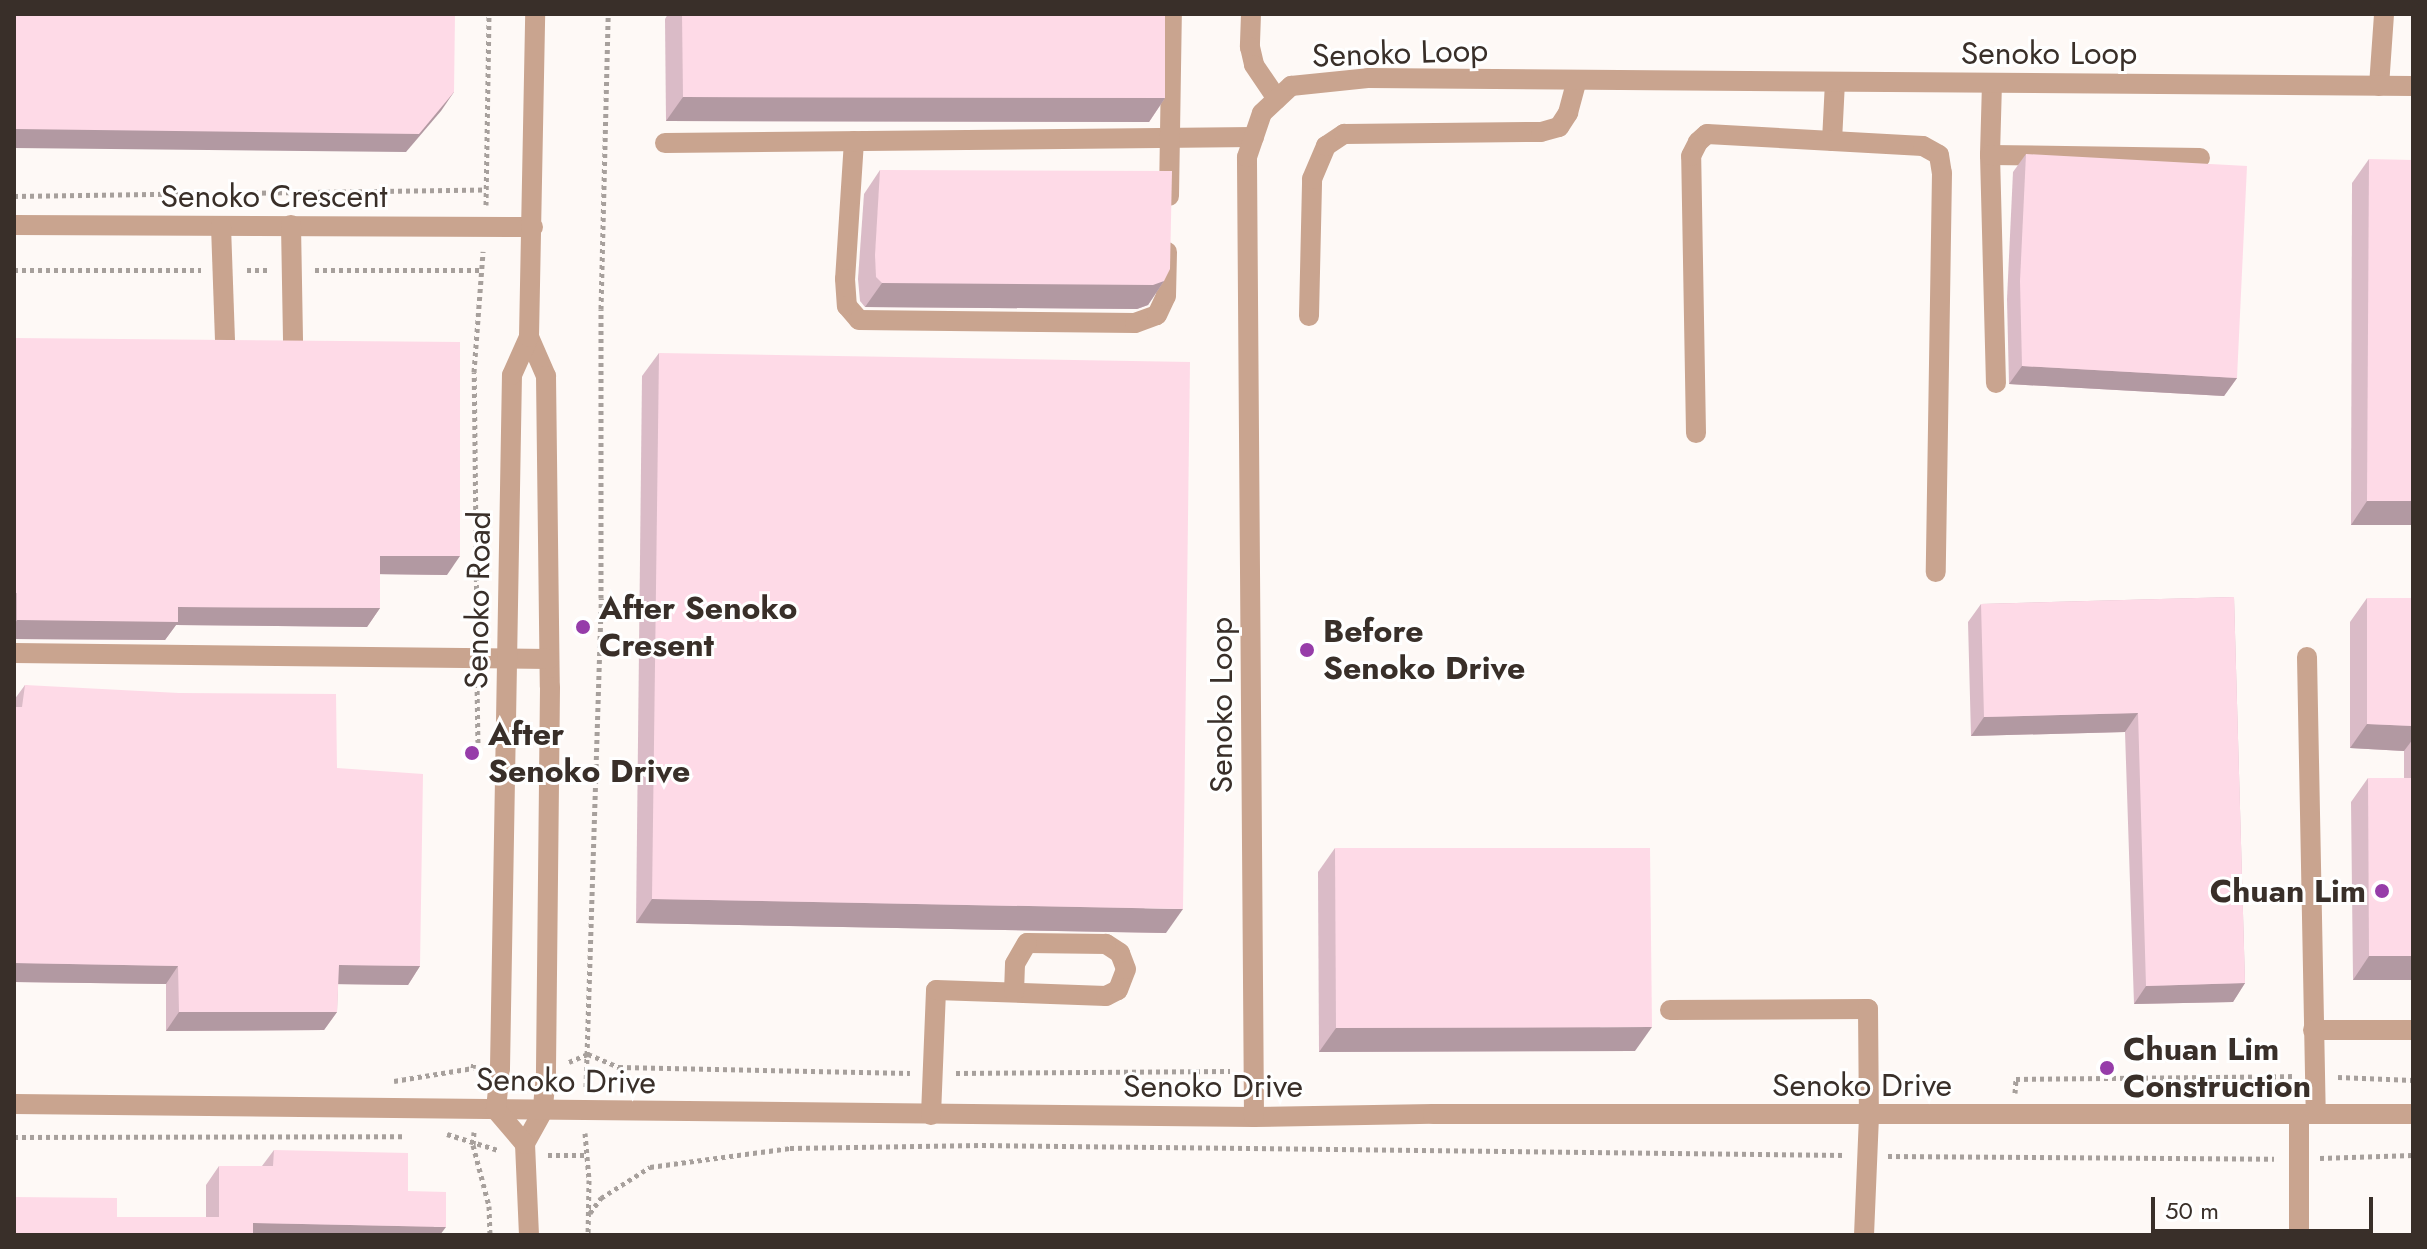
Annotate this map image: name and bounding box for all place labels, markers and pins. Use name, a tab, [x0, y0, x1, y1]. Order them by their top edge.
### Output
place label: After Senoko Cresent	[599, 590, 797, 665]
place label: Before Senoko Drive	[1323, 613, 1525, 688]
marker: After Senoko Cresent	[574, 618, 592, 636]
marker: Before Senoko Drive	[1298, 641, 1316, 659]
place label: After Senoko Drive	[488, 716, 690, 791]
marker: After Senoko Drive	[463, 744, 481, 762]
place label: Chuan Lim	[2210, 872, 2366, 910]
marker: Chuan Lim	[2373, 882, 2391, 900]
place label: Chuan Lim Construction	[2123, 1031, 2311, 1106]
marker: Chuan Lim Construction	[2098, 1059, 2116, 1077]

